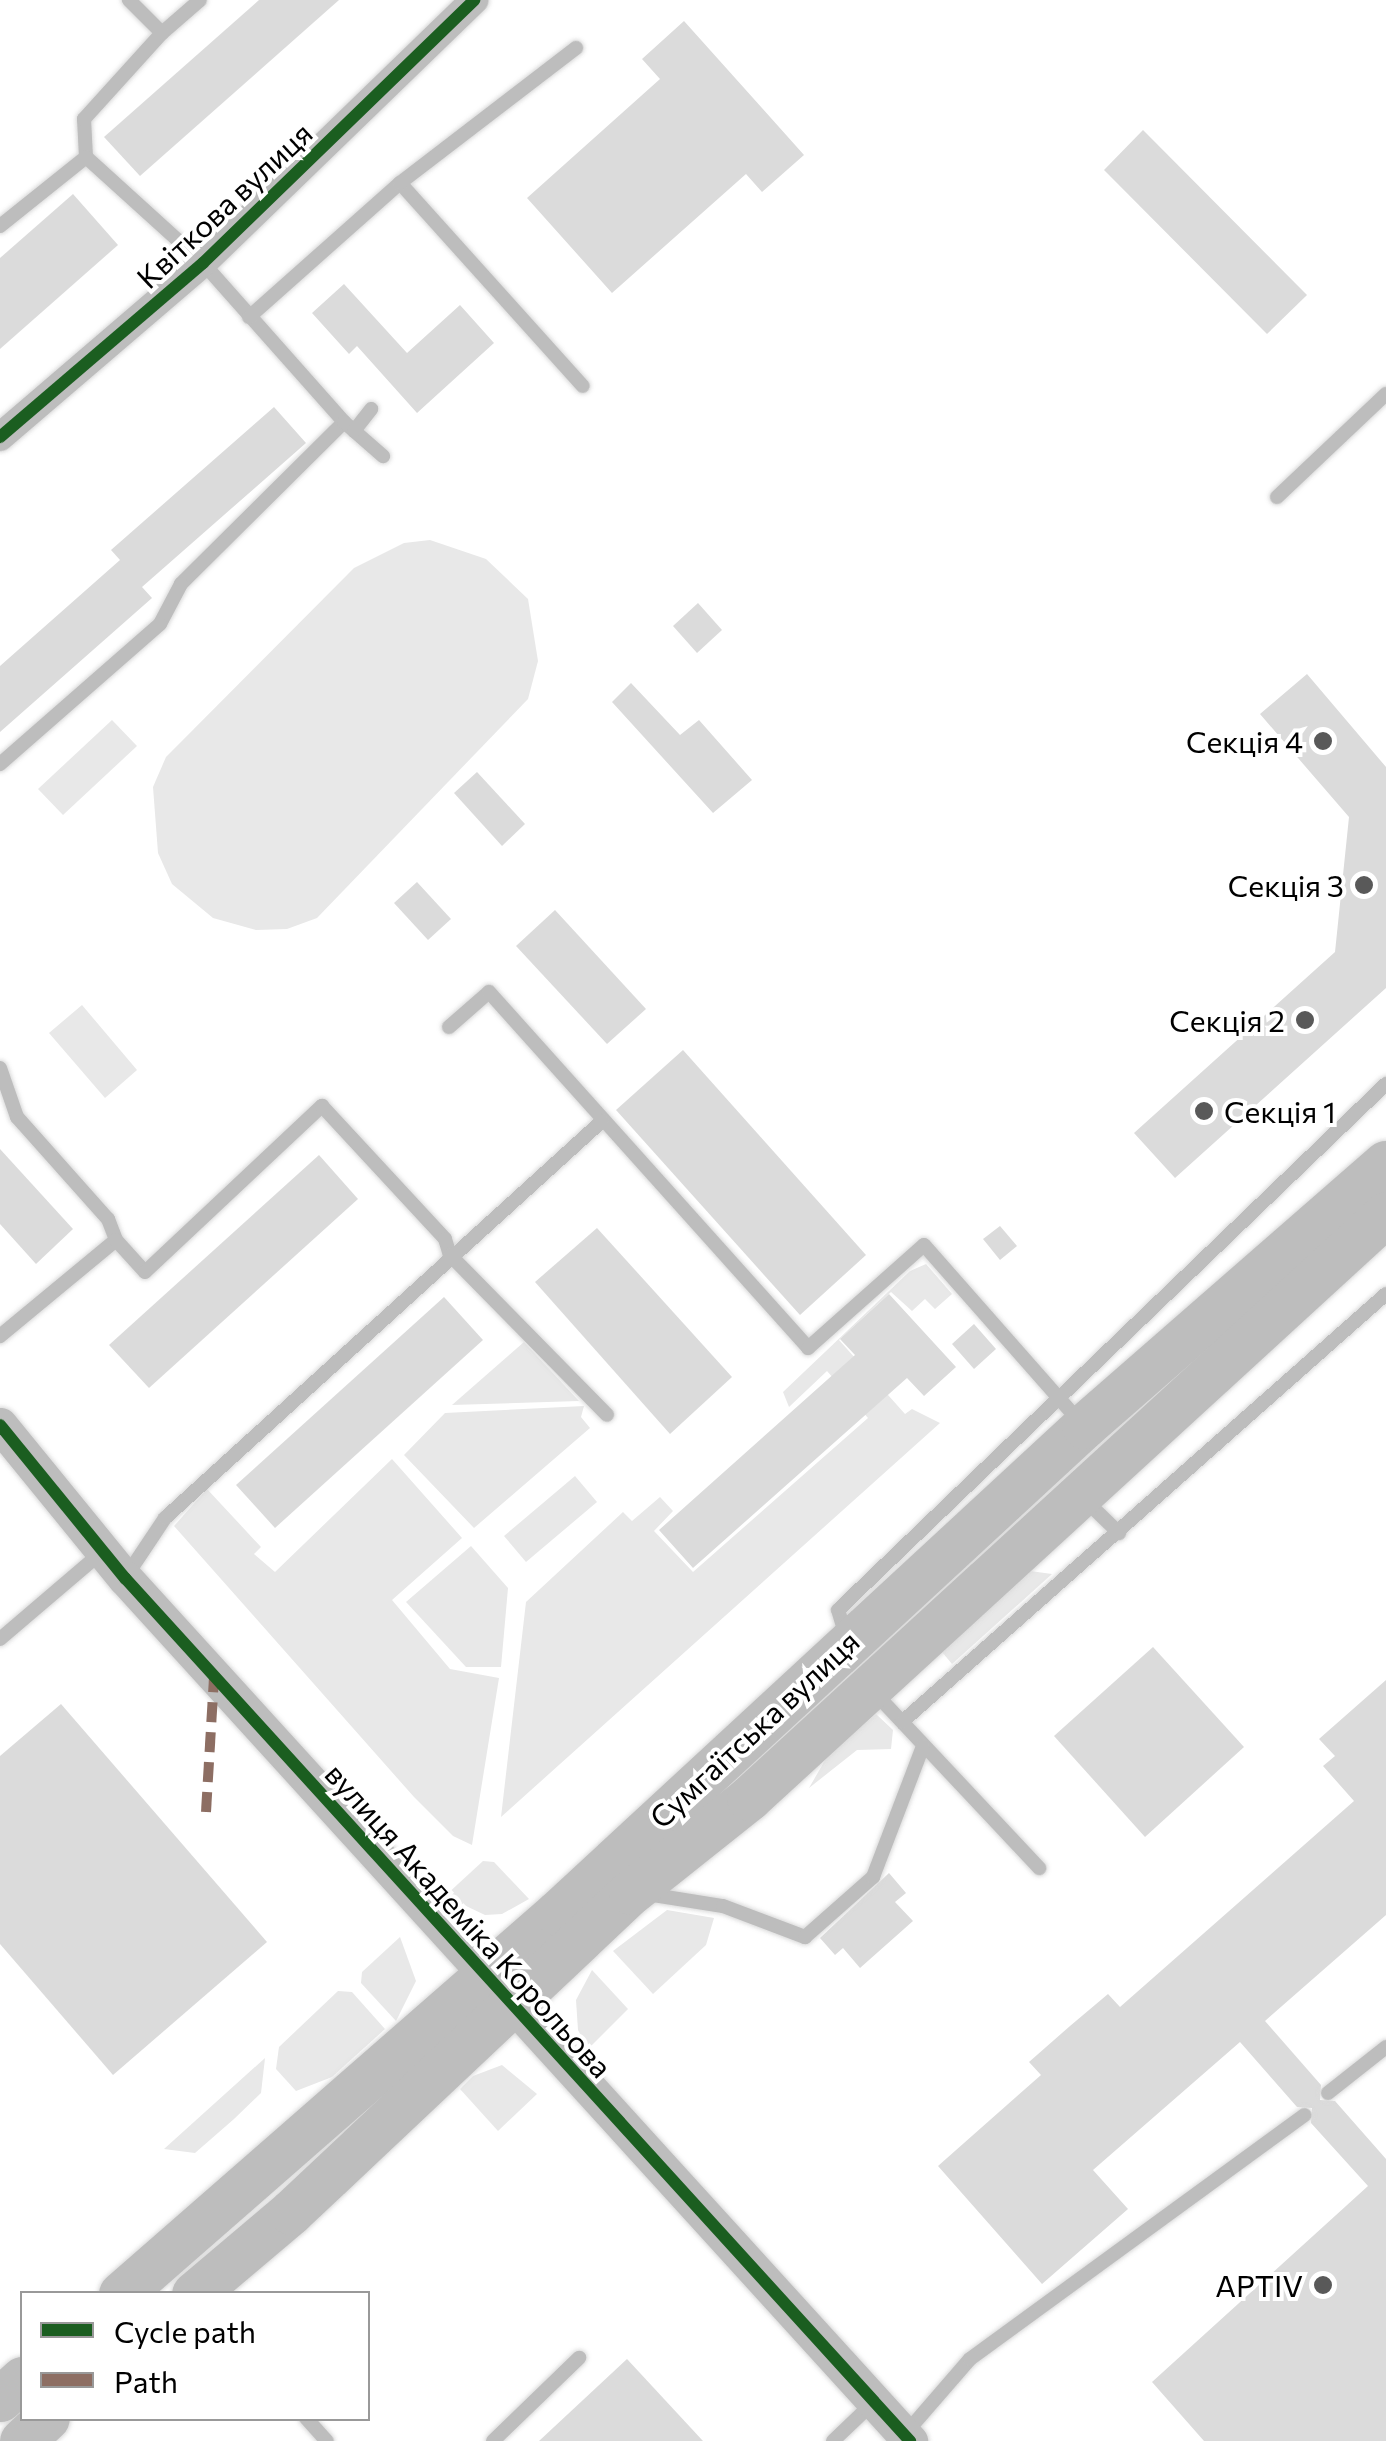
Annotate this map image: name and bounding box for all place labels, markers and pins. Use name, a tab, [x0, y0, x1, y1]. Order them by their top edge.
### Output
place label: Секція 4	[1186, 723, 1303, 759]
marker: Секція 4	[1312, 730, 1334, 752]
place label: Секція 3	[1228, 867, 1344, 903]
marker: Секція 3	[1353, 874, 1375, 896]
place label: Секція 2	[1169, 1002, 1285, 1038]
marker: Секція 2	[1294, 1009, 1316, 1031]
place label: Секція 1	[1224, 1093, 1336, 1129]
marker: Секція 1	[1193, 1100, 1215, 1122]
place label: APTIV	[1215, 2267, 1303, 2303]
marker: APTIV	[1312, 2274, 1334, 2296]

